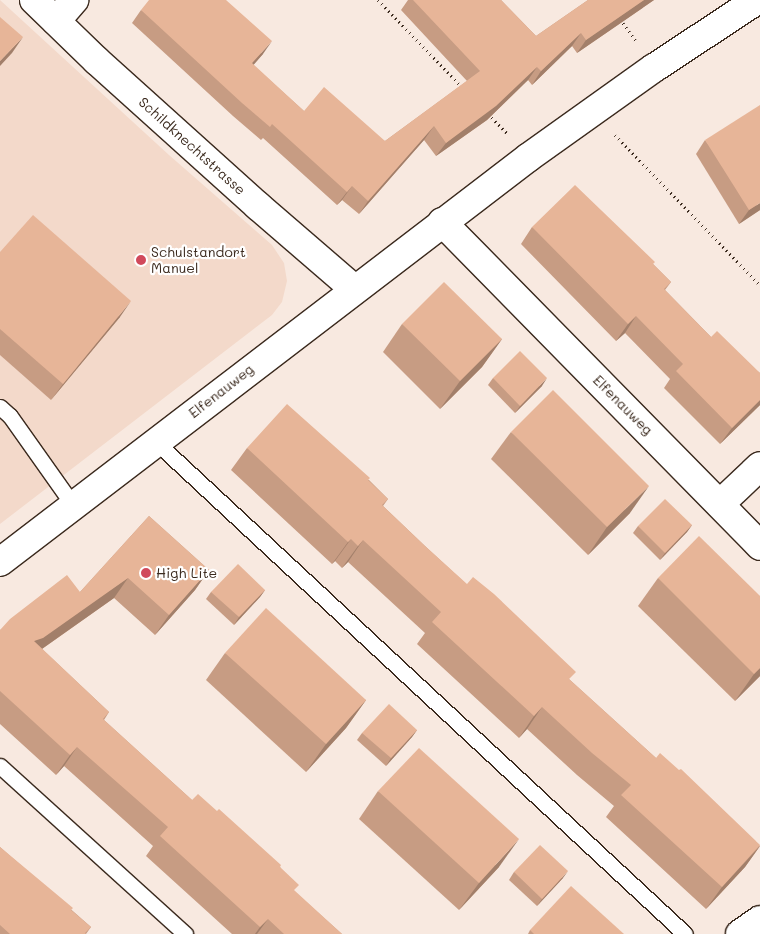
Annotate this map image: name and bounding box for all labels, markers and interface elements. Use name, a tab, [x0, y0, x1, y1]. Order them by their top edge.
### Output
street label: Schildknechtstrasse	[135, 94, 249, 198]
place label: Schulstandort Manuel	[151, 244, 246, 276]
marker: Schulstandort Manuel	[135, 254, 147, 266]
street label: Elfenauweg	[185, 361, 257, 421]
street label: Elfenauweg	[590, 372, 656, 438]
place label: High Lite	[156, 565, 217, 581]
marker: High Lite	[140, 567, 152, 579]

